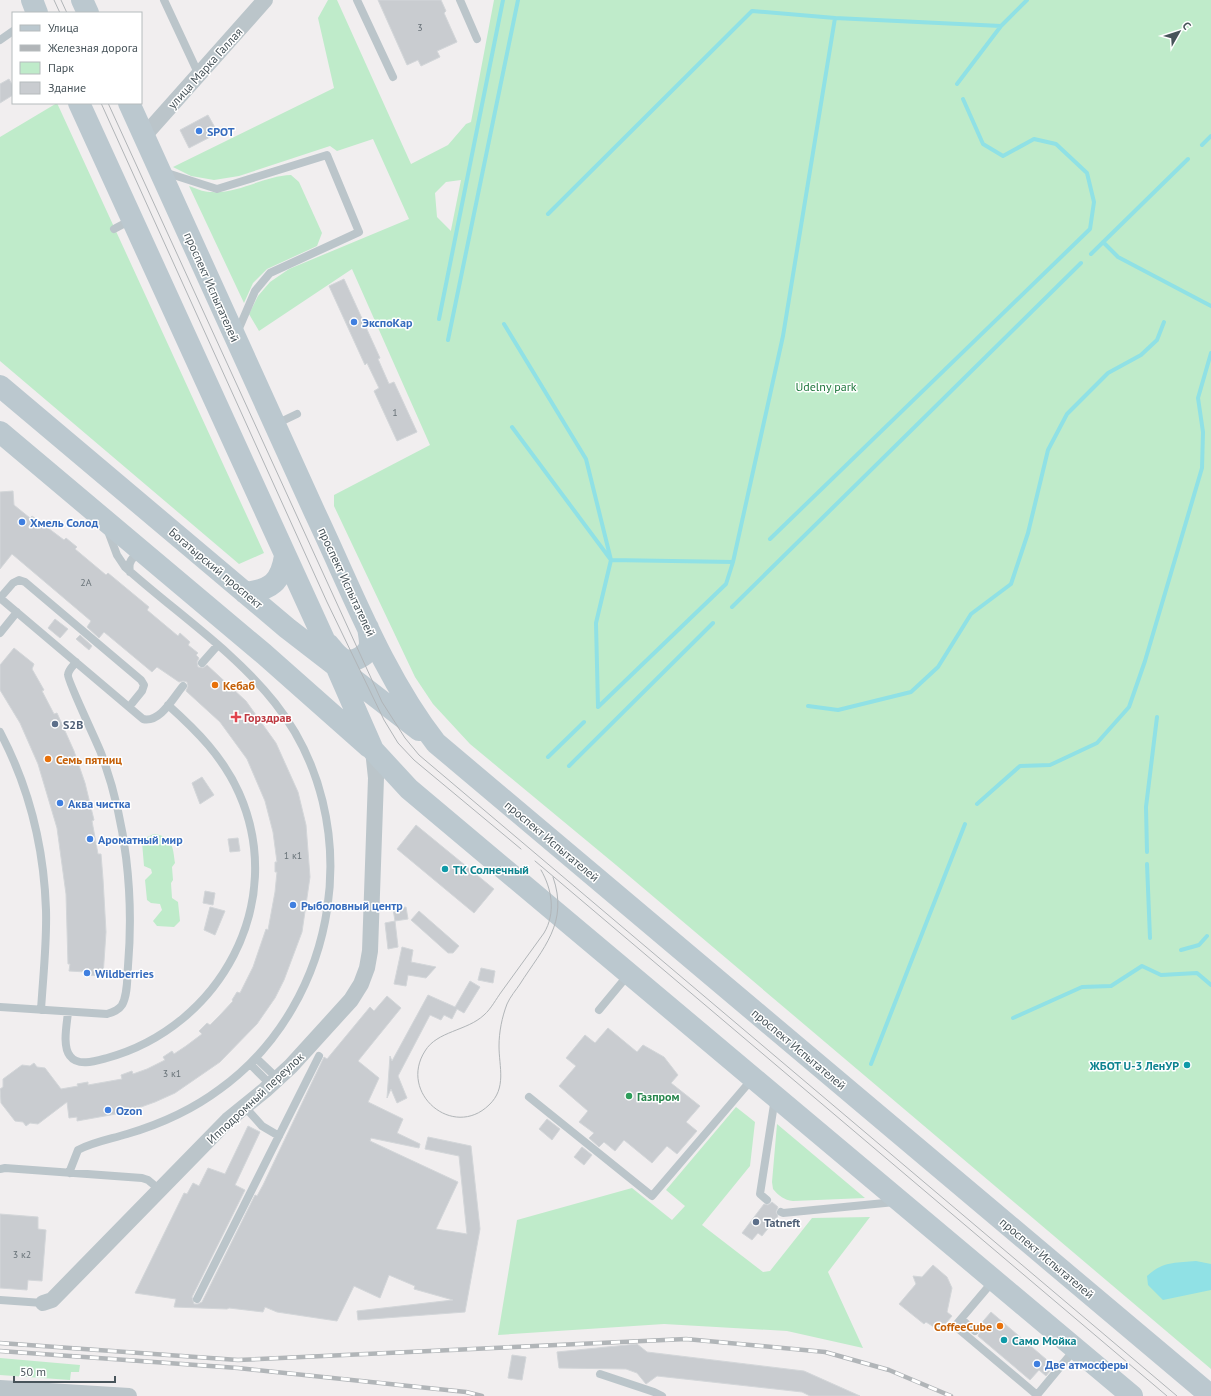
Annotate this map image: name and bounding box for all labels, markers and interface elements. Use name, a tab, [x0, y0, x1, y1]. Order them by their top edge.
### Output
legend	[12, 12, 142, 104]
north arrow	[1159, 12, 1199, 52]
text: С	[1179, 19, 1194, 33]
text: Улица	[48, 20, 79, 35]
house number: 3	[417, 21, 423, 34]
street label: улица Марка Галлая	[165, 24, 245, 112]
text: Железная дорога	[47, 40, 138, 55]
text: Парк	[48, 60, 74, 75]
text: Здание	[48, 80, 86, 95]
place label: SPOT	[207, 124, 235, 139]
marker: SPOT	[194, 126, 204, 136]
street label: проспект Испытателей	[181, 230, 243, 344]
place label: ЭкспоКар	[362, 315, 413, 330]
marker: ЭкспоКар	[349, 317, 359, 327]
park label: Udelny park	[795, 379, 857, 394]
house number: 1	[392, 406, 398, 419]
place label: Хмель Солод	[30, 515, 98, 530]
marker: Хмель Солод	[17, 517, 27, 527]
street label: Богатырский проспект	[166, 524, 266, 612]
street label: проспект Испытателей	[315, 525, 379, 639]
house number: 2А	[80, 576, 92, 589]
place label: Кебаб	[223, 678, 256, 693]
marker: Кебаб	[210, 680, 220, 690]
place label: Горздрав	[244, 710, 291, 725]
marker: Горздрав	[231, 712, 241, 722]
place label: S2B	[63, 717, 83, 732]
marker: S2B	[50, 719, 60, 729]
place label: Семь пятниц	[56, 752, 122, 767]
marker: Семь пятниц	[43, 754, 53, 764]
place label: Аква чистка	[68, 796, 131, 811]
street label: проспект Испытателей	[502, 797, 602, 885]
marker: Аква чистка	[55, 798, 65, 808]
place label: Ароматный мир	[98, 832, 183, 847]
marker: Ароматный мир	[85, 834, 95, 844]
house number: 1 к1	[284, 849, 302, 862]
place label: ТК Солнечный	[453, 862, 529, 877]
marker: ТК Солнечный	[440, 864, 450, 874]
place label: Рыболовный центр	[301, 898, 403, 913]
marker: Рыболовный центр	[288, 900, 298, 910]
place label: Wildberries	[95, 966, 154, 981]
marker: Wildberries	[82, 968, 92, 978]
street label: проспект Испытателей	[749, 1005, 849, 1093]
street label: Ипподромный переулок	[203, 1049, 307, 1147]
place label: ЖБОТ U-3 ЛенУР	[1089, 1058, 1179, 1073]
marker: ЖБОТ U-3 ЛенУР	[1182, 1060, 1192, 1070]
house number: 3 к1	[163, 1067, 181, 1080]
place label: Газпром	[637, 1089, 680, 1104]
marker: Газпром	[624, 1091, 634, 1101]
place label: Ozon	[116, 1103, 142, 1118]
marker: Ozon	[103, 1105, 113, 1115]
street label: проспект Испытателей	[997, 1214, 1097, 1302]
place label: Tatneft	[764, 1215, 801, 1230]
marker: Tatneft	[751, 1217, 761, 1227]
house number: 3 к2	[13, 1248, 31, 1261]
place label: CoffeeCube	[934, 1319, 992, 1334]
marker: CoffeeCube	[995, 1321, 1005, 1331]
place label: Само Мойка	[1012, 1333, 1077, 1348]
marker: Само Мойка	[999, 1335, 1009, 1345]
place label: Две атмосферы	[1045, 1357, 1128, 1372]
scale bar	[14, 1358, 115, 1384]
marker: Две атмосферы	[1032, 1359, 1042, 1369]
text: 50 m	[20, 1364, 46, 1379]

